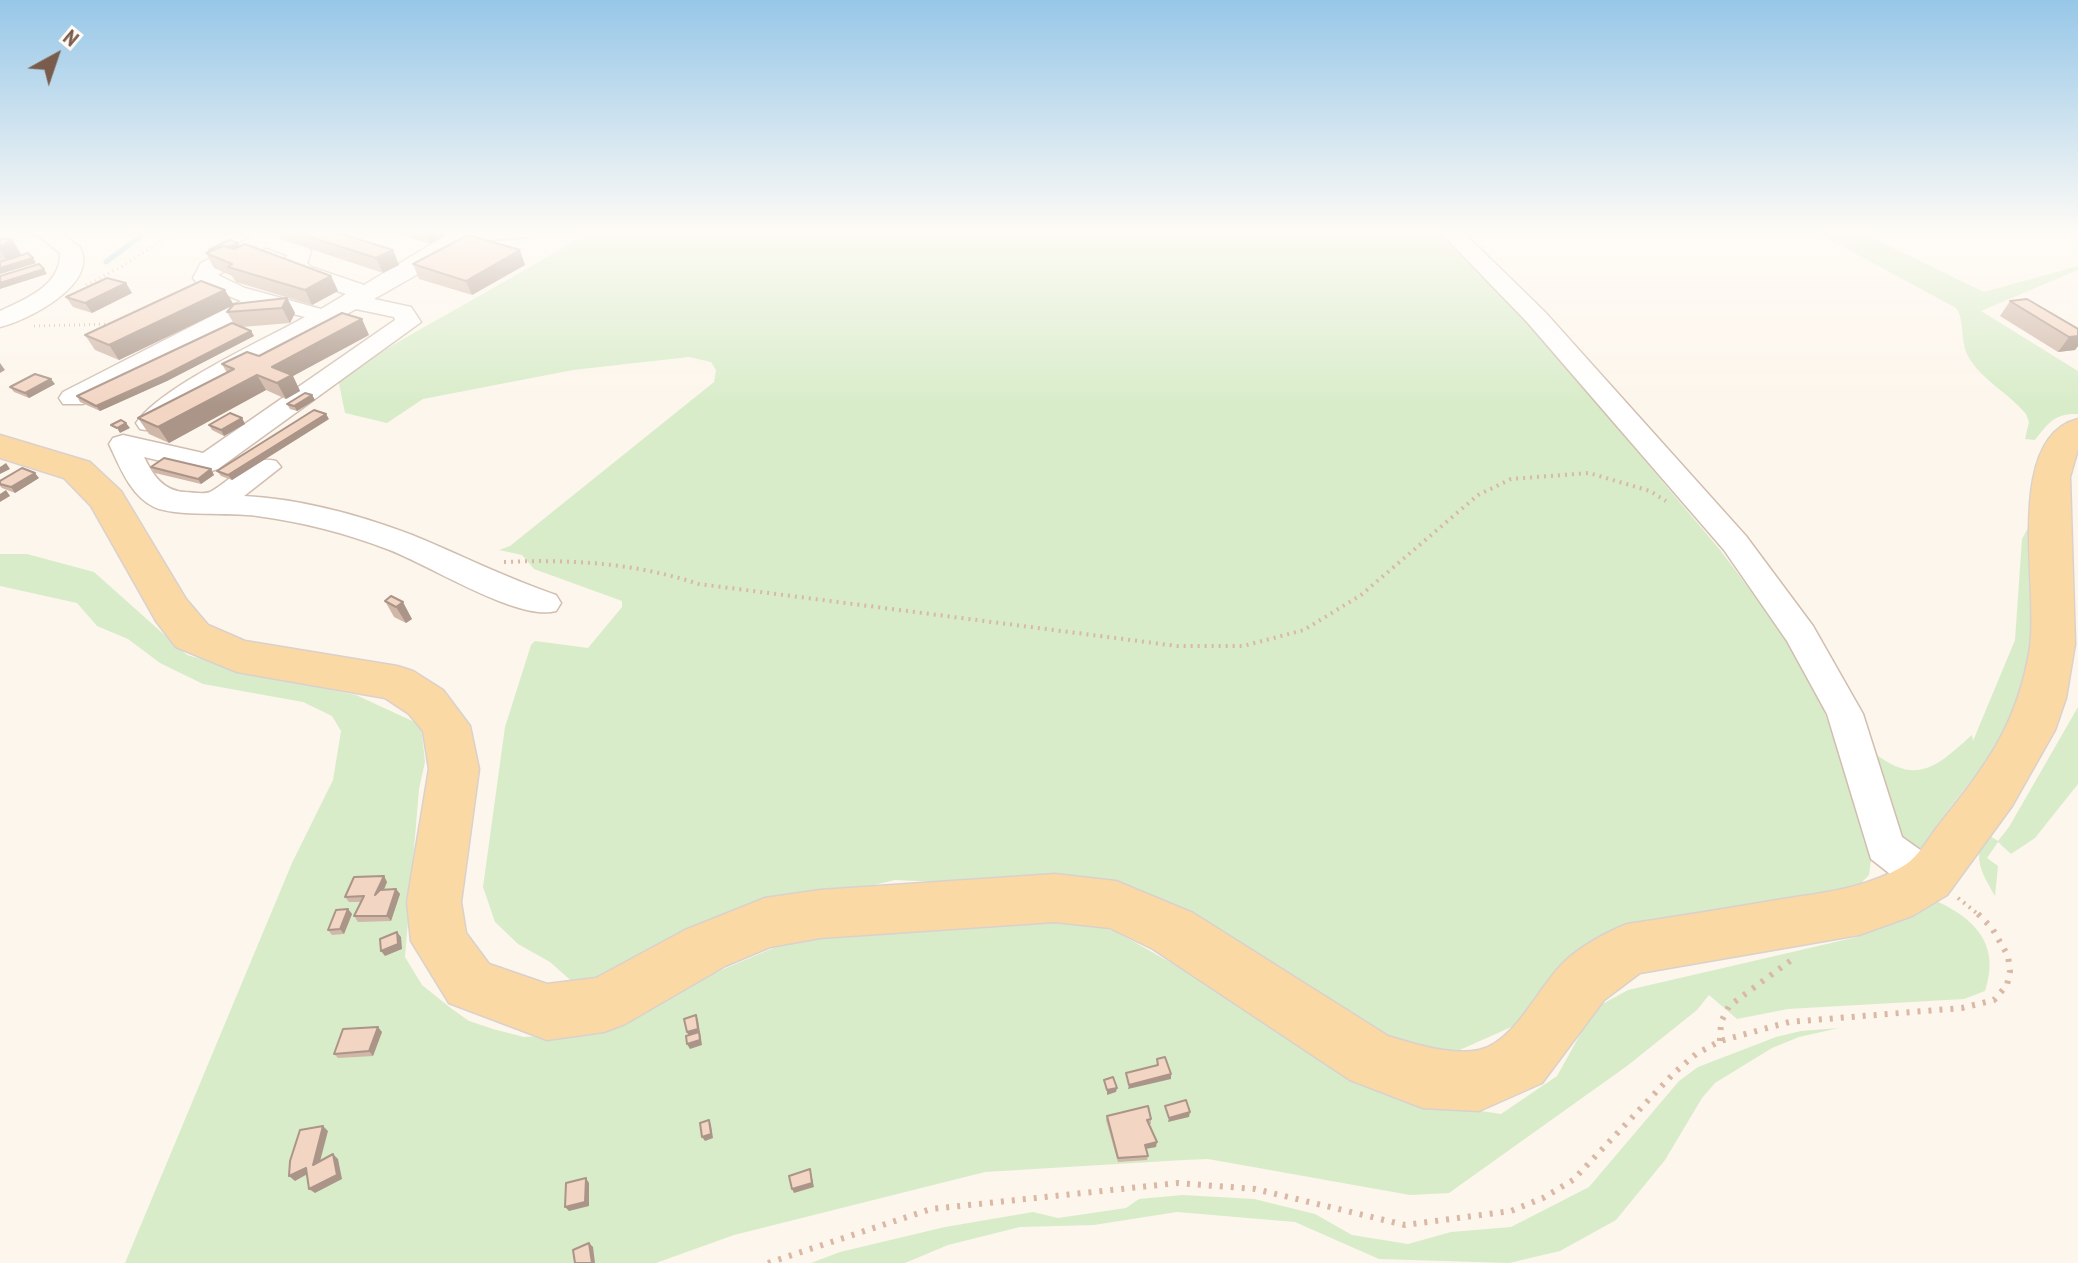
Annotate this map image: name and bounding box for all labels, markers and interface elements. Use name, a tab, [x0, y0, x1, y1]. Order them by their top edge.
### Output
north arrow	[16, 16, 96, 96]
text: N	[58, 23, 85, 52]

